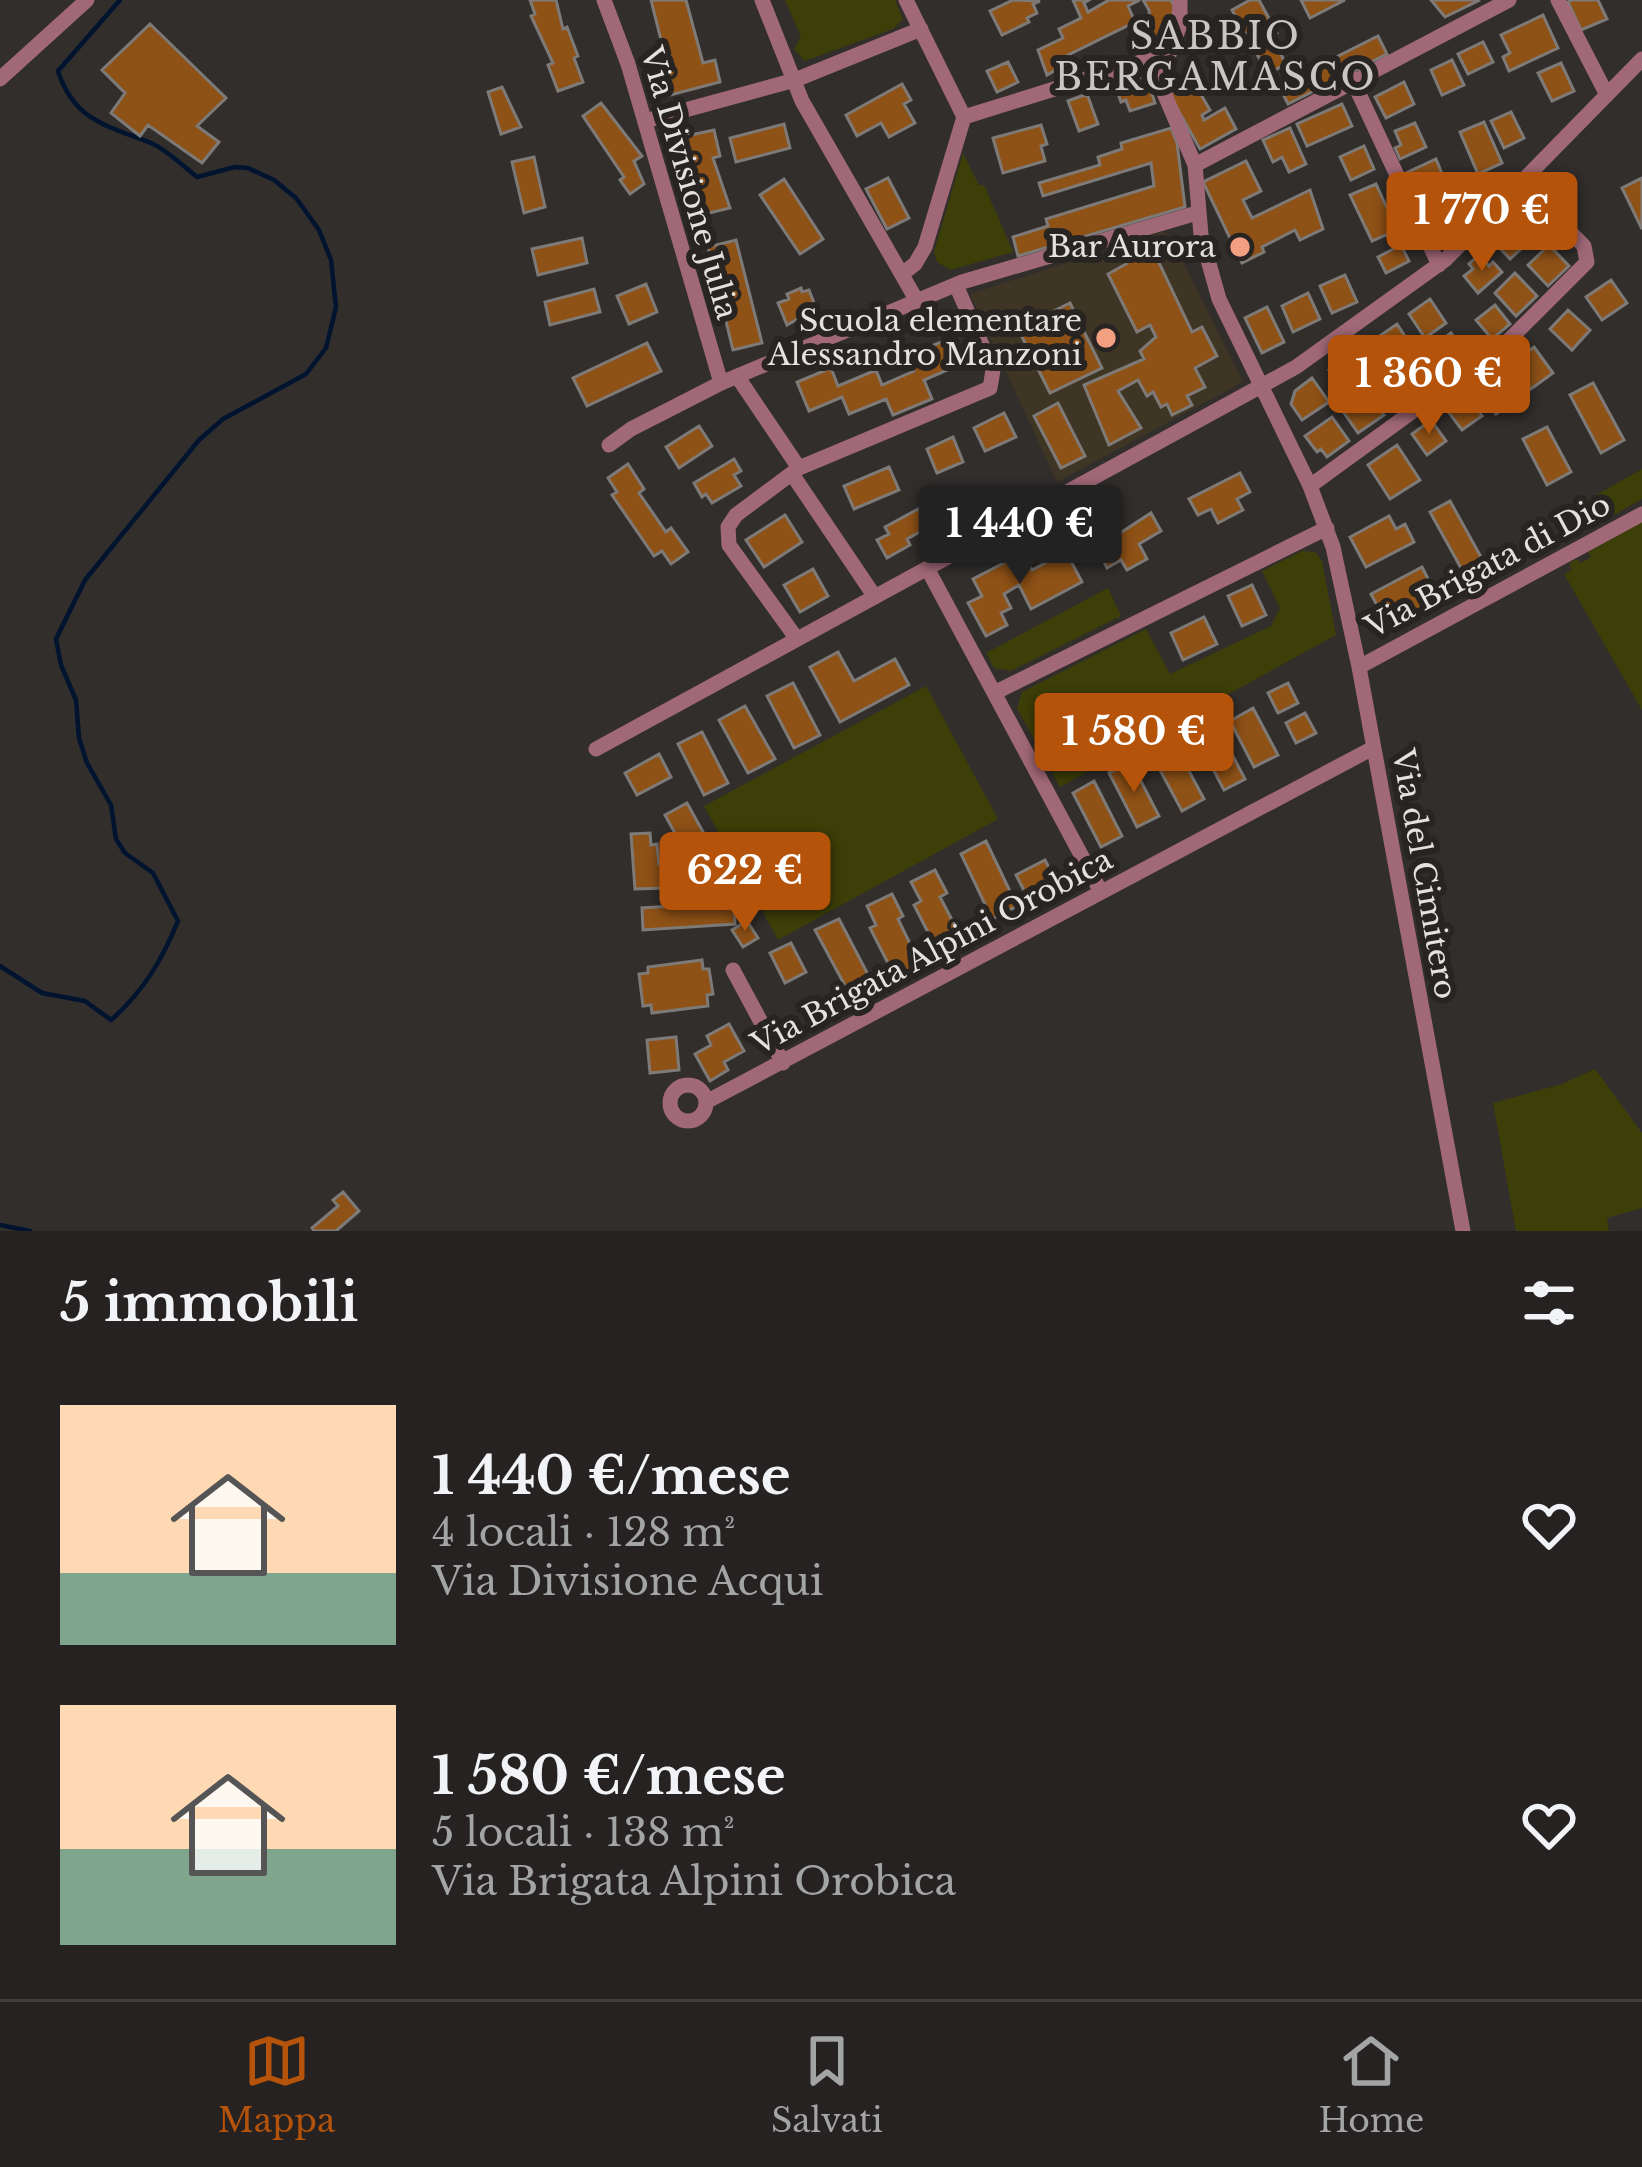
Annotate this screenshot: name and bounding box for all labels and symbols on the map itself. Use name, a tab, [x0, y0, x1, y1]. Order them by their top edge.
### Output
district label: SABBIO BERGAMASCO	[1054, 14, 1378, 100]
street label: Via Divisione Julia	[633, 42, 746, 324]
pin: 1 770 €	[1371, 172, 1593, 274]
place label: Bar Aurora	[1048, 228, 1216, 265]
marker: Bar Aurora	[1227, 234, 1253, 260]
place label: Scuola elementare Alessandro Manzoni	[767, 302, 1082, 373]
marker: Scuola elementare Alessandro Manzoni	[1093, 325, 1119, 351]
pin: 1 360 €	[1318, 335, 1540, 437]
pin: 1 440 €	[909, 485, 1131, 587]
street label: Via Brigata di Dio	[1358, 485, 1617, 646]
pin: 1 580 €	[1023, 693, 1245, 795]
street label: Via del Cimitero	[1384, 745, 1465, 1002]
pin: 622 €	[661, 832, 829, 934]
street label: Via Brigata Alpini Orobica	[744, 840, 1119, 1063]

